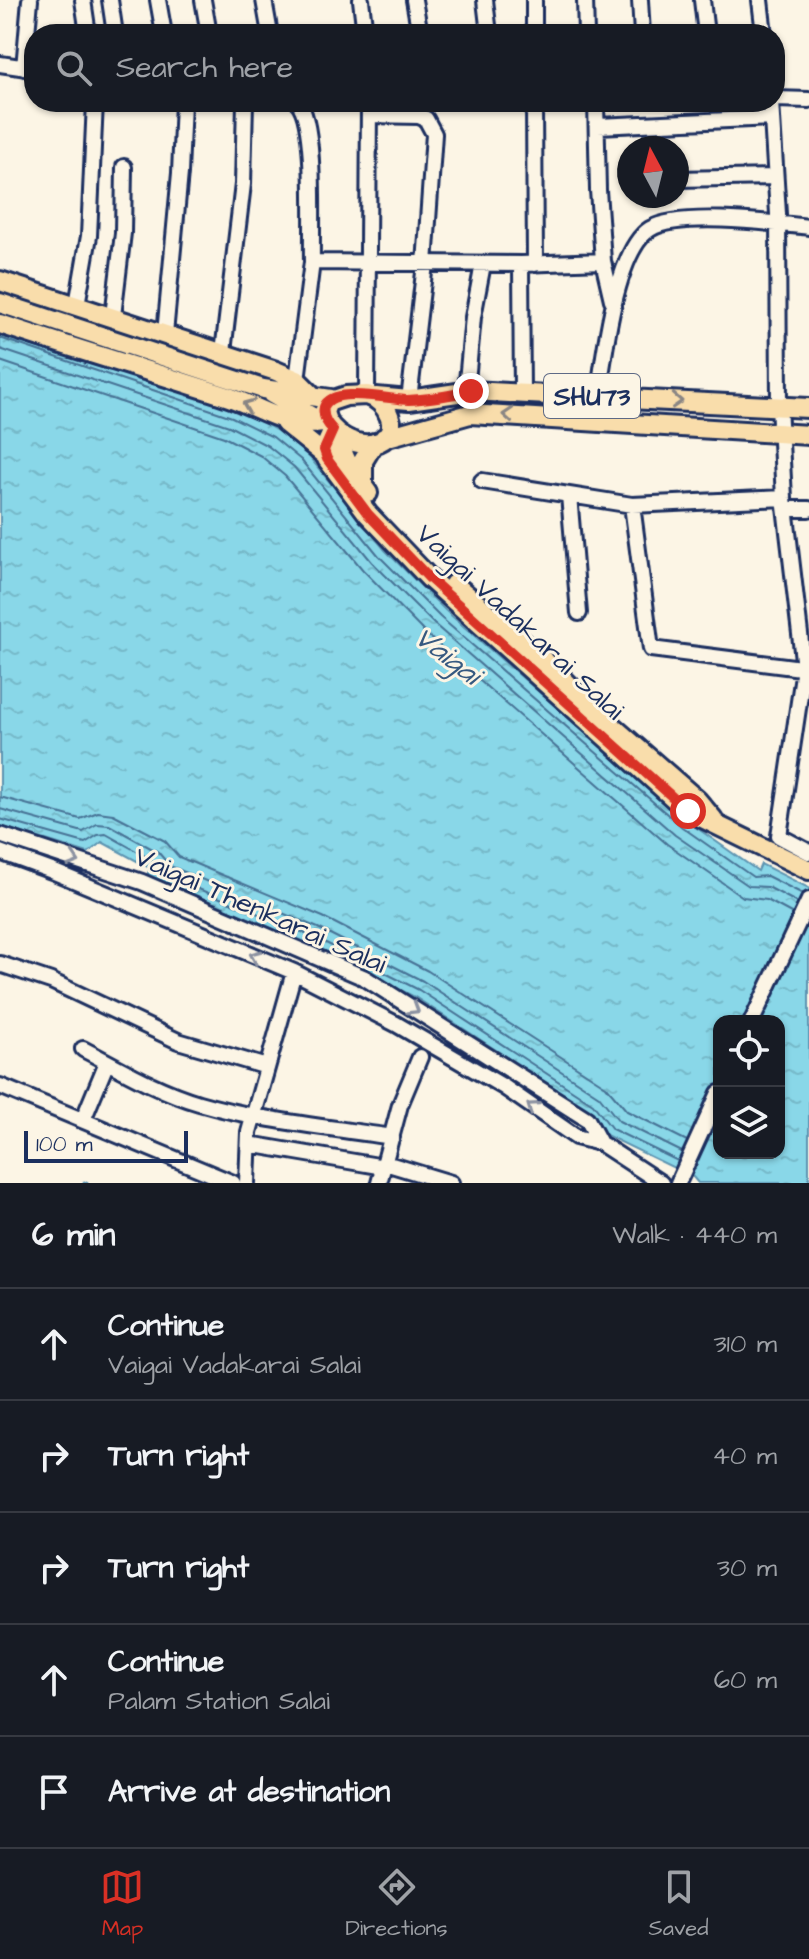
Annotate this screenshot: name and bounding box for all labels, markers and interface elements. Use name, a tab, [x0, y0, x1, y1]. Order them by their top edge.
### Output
search box	[24, 24, 785, 112]
icon: search	[52, 46, 96, 90]
text: Search here	[116, 47, 293, 89]
north arrow	[617, 136, 689, 208]
route end	[453, 373, 489, 409]
road number: SHU73	[544, 374, 640, 418]
one-way arrow	[671, 393, 684, 410]
one-way arrow	[242, 398, 256, 415]
one-way arrow	[501, 407, 514, 424]
street label: Vaigai Vadakarai Salai	[410, 516, 632, 726]
water label: Vaigai	[408, 618, 488, 692]
route start	[670, 793, 706, 829]
street label: Vaigai Thenkarai Salai	[128, 837, 393, 984]
one-way arrow	[66, 850, 80, 866]
one-way arrow	[249, 949, 263, 965]
one-way arrow	[405, 1000, 420, 1015]
map controls	[713, 1015, 785, 1159]
button: locate	[713, 1015, 785, 1087]
button: layers	[713, 1087, 785, 1159]
one-way arrow	[527, 1102, 541, 1117]
scale bar	[24, 1127, 188, 1163]
text: 100 m	[36, 1129, 93, 1160]
text: 6 min	[32, 1211, 116, 1259]
text: Walk · 440 m	[612, 1217, 777, 1253]
text: Continue	[108, 1305, 224, 1347]
icon: ahead	[32, 1322, 76, 1366]
text: 310 m	[713, 1326, 777, 1362]
text: Vaigai Vadakarai Salai	[108, 1347, 361, 1383]
icon: right	[32, 1434, 76, 1478]
text: Turn right	[108, 1435, 249, 1477]
text: 40 m	[712, 1438, 777, 1474]
icon: right	[32, 1546, 76, 1590]
text: Turn right	[108, 1547, 249, 1589]
text: 30 m	[717, 1550, 777, 1586]
text: Continue	[108, 1641, 224, 1683]
icon: ahead	[32, 1658, 76, 1702]
text: 60 m	[714, 1662, 777, 1698]
text: Palam Station Salai	[108, 1683, 330, 1719]
icon: arrive	[32, 1770, 76, 1814]
text: Arrive at destination	[108, 1771, 390, 1813]
tab: Map	[100, 1865, 144, 1944]
tab: Directions	[345, 1865, 448, 1944]
tab: Saved	[649, 1865, 709, 1944]

